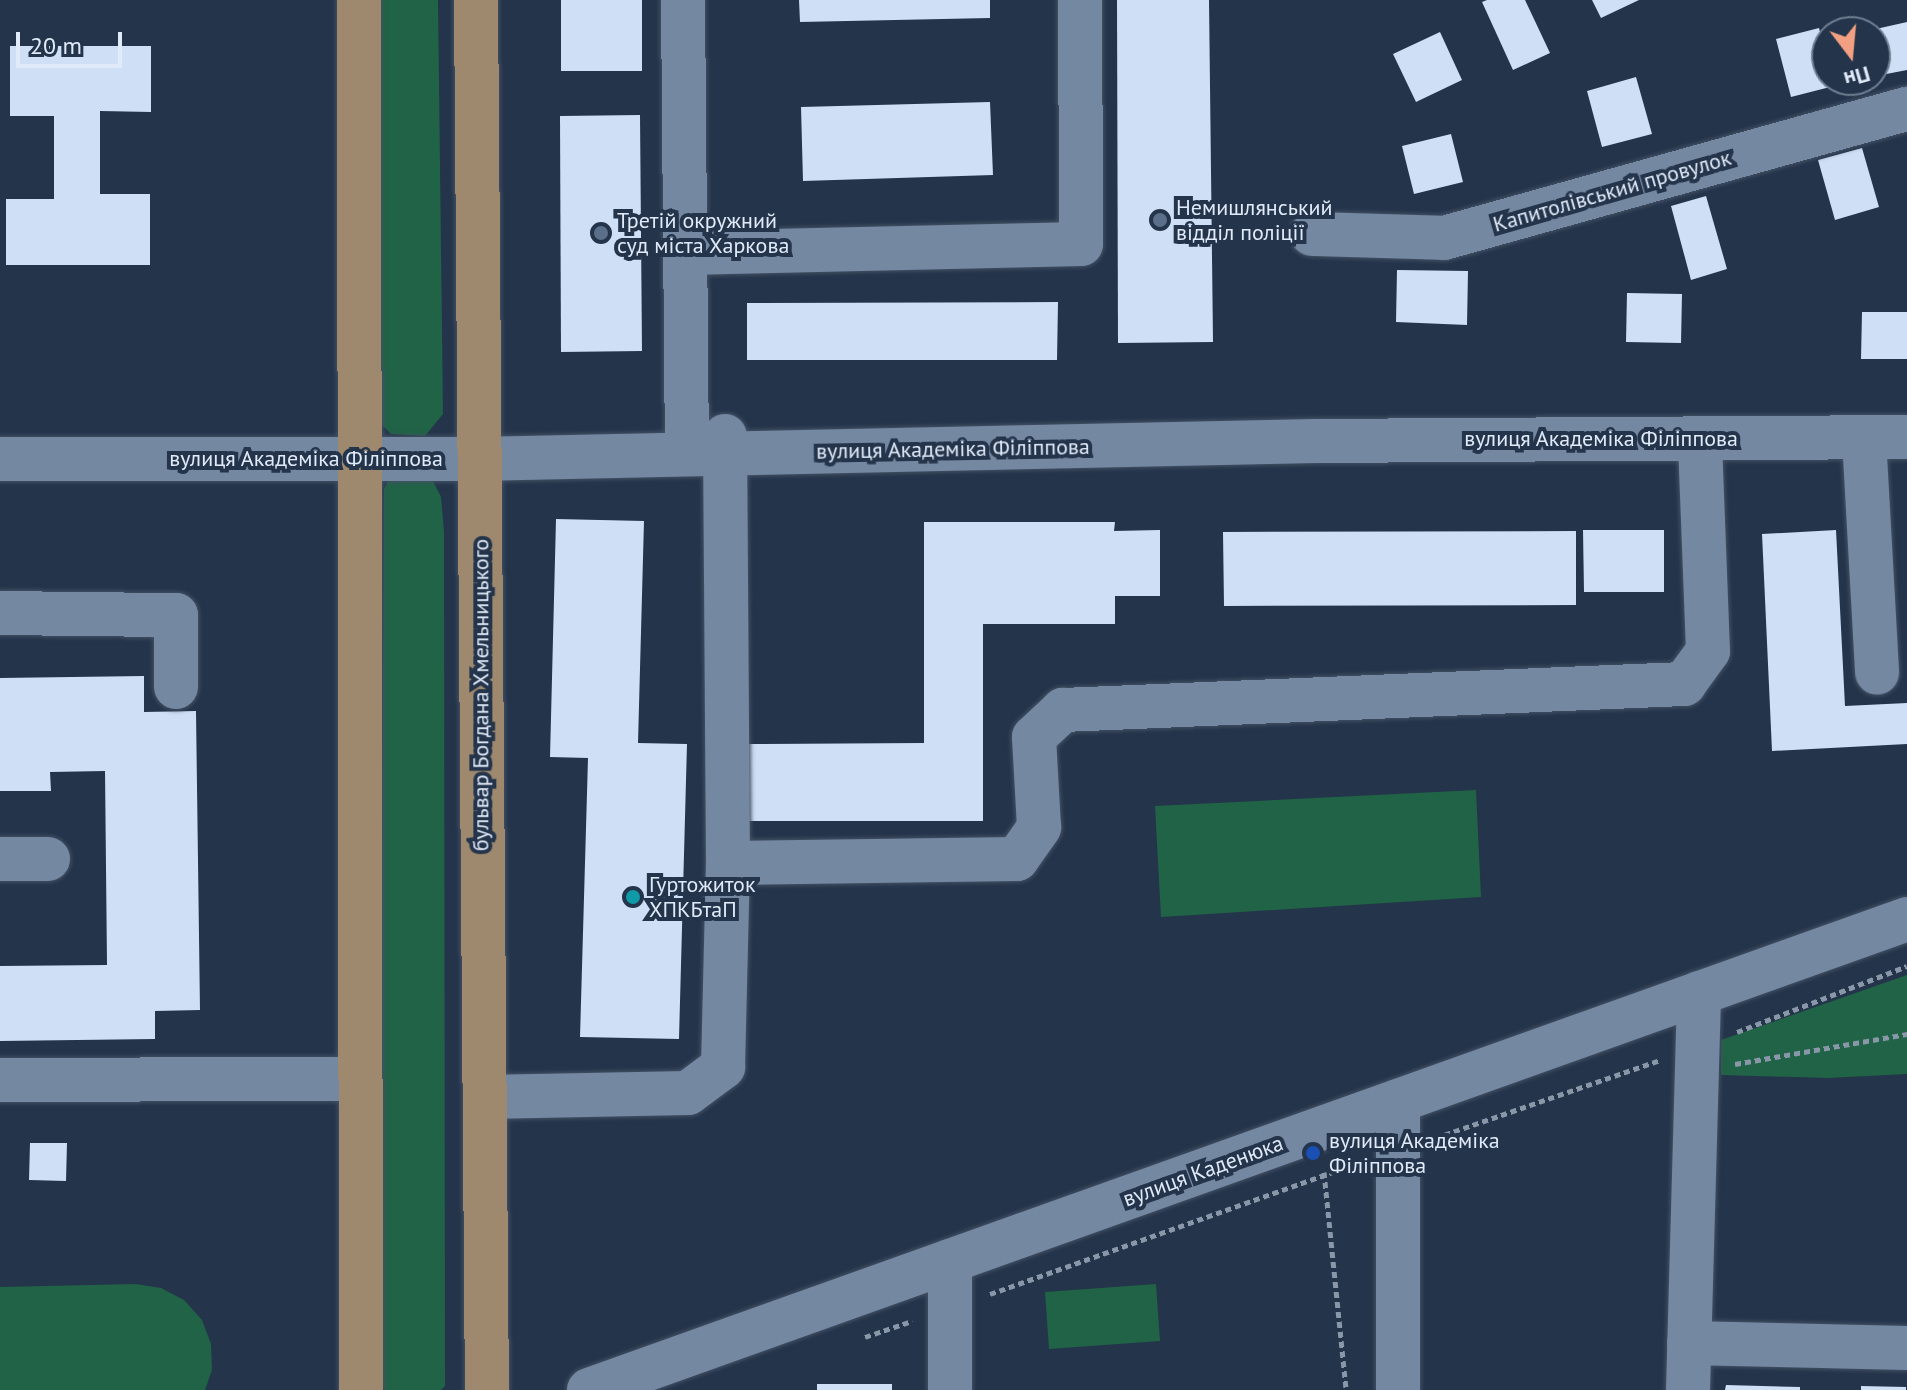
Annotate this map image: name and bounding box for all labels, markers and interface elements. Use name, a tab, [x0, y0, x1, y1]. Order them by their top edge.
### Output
scale bar	[20, 16, 126, 66]
north arrow	[1811, 16, 1891, 96]
text: 20 m	[30, 30, 82, 61]
text: Пн	[1841, 60, 1873, 94]
street label: Капитолівський провулок	[1490, 144, 1734, 238]
place label: Немишлянський відділ поліції	[1176, 194, 1332, 246]
place label: Третій окружний суд міста Харкова	[617, 207, 790, 258]
marker: Немишлянський відділ поліції	[1151, 211, 1169, 229]
marker: Третій окружний суд міста Харкова	[592, 224, 610, 242]
street label: вулиця Академіка Філіппова	[1464, 426, 1738, 452]
street label: вулиця Академіка Філіппова	[816, 433, 1090, 465]
street label: вулиця Академіка Філіппова	[169, 446, 443, 472]
street label: бульвар Богдана Хмельницького	[468, 539, 494, 851]
place label: Гуртожиток ХПКБтаП	[649, 871, 755, 922]
marker: Гуртожиток ХПКБтаП	[624, 888, 642, 906]
place label: вулиця Академіка Філіппова	[1329, 1127, 1500, 1178]
street label: вулиця Каденюка	[1119, 1130, 1287, 1212]
marker: вулиця Академіка Філіппова	[1304, 1144, 1322, 1162]

